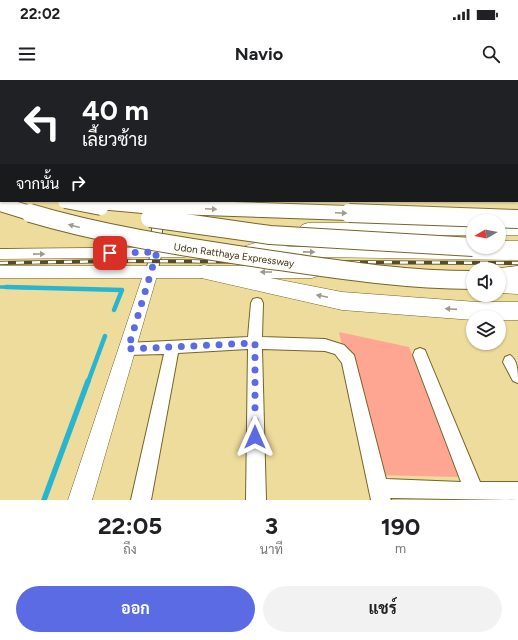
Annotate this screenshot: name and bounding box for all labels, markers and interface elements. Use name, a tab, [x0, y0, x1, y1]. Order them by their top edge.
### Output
text: 22:02	[20, 5, 60, 23]
icon: menu	[16, 43, 38, 65]
text: Navio	[235, 43, 283, 65]
icon: search	[480, 43, 502, 65]
text: 40 m	[82, 93, 149, 127]
icon: left	[16, 96, 68, 148]
text: เลี้ยวซ้าย	[82, 129, 148, 151]
icon: right	[67, 172, 89, 194]
text: จากนั้น	[16, 175, 59, 193]
one-way arrow	[205, 206, 218, 212]
one-way arrow	[335, 210, 348, 216]
north arrow	[466, 214, 506, 254]
map controls	[466, 214, 506, 350]
one-way arrow	[68, 223, 80, 229]
pin	[93, 236, 127, 270]
street label: Udon Ratthaya Expressway	[173, 240, 296, 270]
icon: arrive	[99, 242, 121, 264]
one-way arrow	[303, 249, 316, 255]
one-way arrow	[33, 250, 45, 257]
button: sound	[466, 262, 506, 302]
one-way arrow	[259, 269, 272, 275]
one-way arrow	[316, 293, 328, 299]
one-way arrow	[445, 305, 457, 312]
button: layers	[466, 310, 506, 350]
position arrow	[234, 416, 276, 458]
text: 22:05	[98, 511, 162, 540]
text: 3	[265, 511, 278, 540]
text: 190	[381, 512, 420, 541]
text: m	[395, 541, 406, 556]
text: ถึง	[123, 542, 137, 557]
text: นาที	[260, 542, 283, 557]
button: ออก	[16, 586, 255, 632]
button: แชร์	[263, 586, 502, 632]

